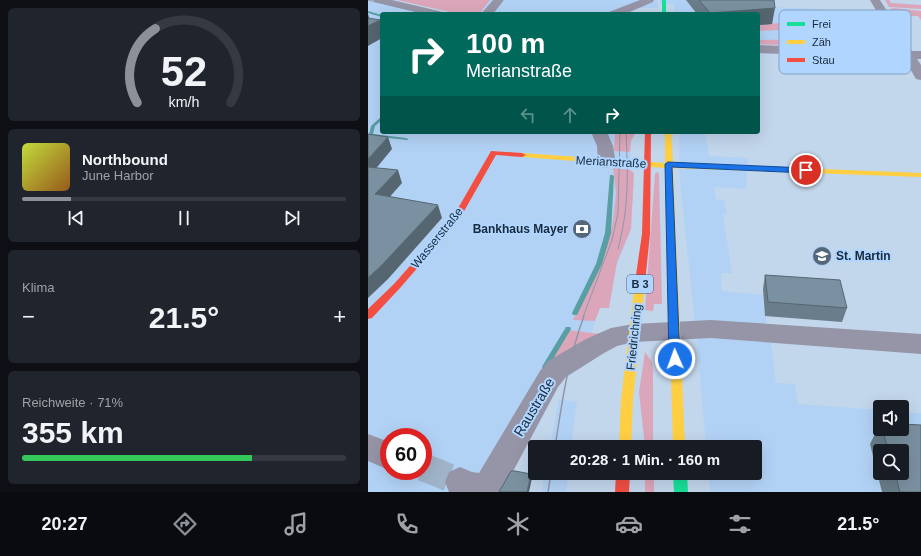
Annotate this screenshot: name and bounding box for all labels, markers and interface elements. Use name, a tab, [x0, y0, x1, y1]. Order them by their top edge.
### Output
legend	[779, 10, 911, 74]
text: Frei	[812, 18, 831, 30]
icon: right	[400, 28, 452, 80]
text: 100 m	[466, 28, 545, 59]
text: Zäh	[812, 36, 831, 48]
text: 52	[161, 47, 207, 94]
text: Stau	[812, 54, 835, 66]
text: Merianstraße	[466, 61, 572, 81]
text: km/h	[169, 93, 200, 109]
icon: left	[517, 104, 539, 126]
icon: ahead	[559, 104, 581, 126]
icon: right	[601, 104, 623, 126]
text: Northbound	[82, 151, 168, 168]
street label: Merianstraße	[575, 153, 647, 171]
pin	[789, 153, 823, 187]
icon: arrive	[795, 159, 817, 181]
text: June Harbor	[82, 168, 154, 183]
street label: Wasserstraße	[408, 204, 466, 271]
icon: previous	[65, 207, 87, 229]
icon: pause	[173, 207, 195, 229]
icon: next	[281, 207, 303, 229]
bank icon: Bankhaus Mayer	[571, 218, 593, 240]
place label: Bankhaus Mayer	[473, 222, 568, 236]
school or university icon: St. Martin	[811, 245, 833, 267]
place label: St. Martin	[836, 249, 891, 263]
road number: B 3	[627, 275, 653, 293]
text: Klima	[22, 280, 55, 295]
text: 21.5°	[149, 301, 219, 334]
street label: Friedrichring	[624, 303, 644, 371]
text: −	[22, 304, 35, 329]
text: +	[333, 304, 346, 329]
position arrow	[654, 338, 696, 380]
street label: Raustraße	[510, 375, 558, 439]
text: Reichweite · 71%	[22, 395, 123, 410]
map controls	[873, 400, 909, 480]
button: sound	[873, 400, 909, 436]
text: 355 km	[22, 416, 124, 449]
speed limit sign: 60	[380, 428, 432, 480]
button: search	[873, 444, 909, 480]
text: 20:28 · 1 Min. · 160 m	[570, 451, 720, 468]
icon: directions	[171, 510, 199, 538]
icon: music	[282, 510, 310, 538]
icon: phone	[393, 510, 421, 538]
icon: climate	[504, 510, 532, 538]
icon: car	[615, 510, 643, 538]
icon: filters	[726, 510, 754, 538]
text: 20:27	[42, 514, 88, 534]
text: 21.5°	[837, 514, 879, 534]

